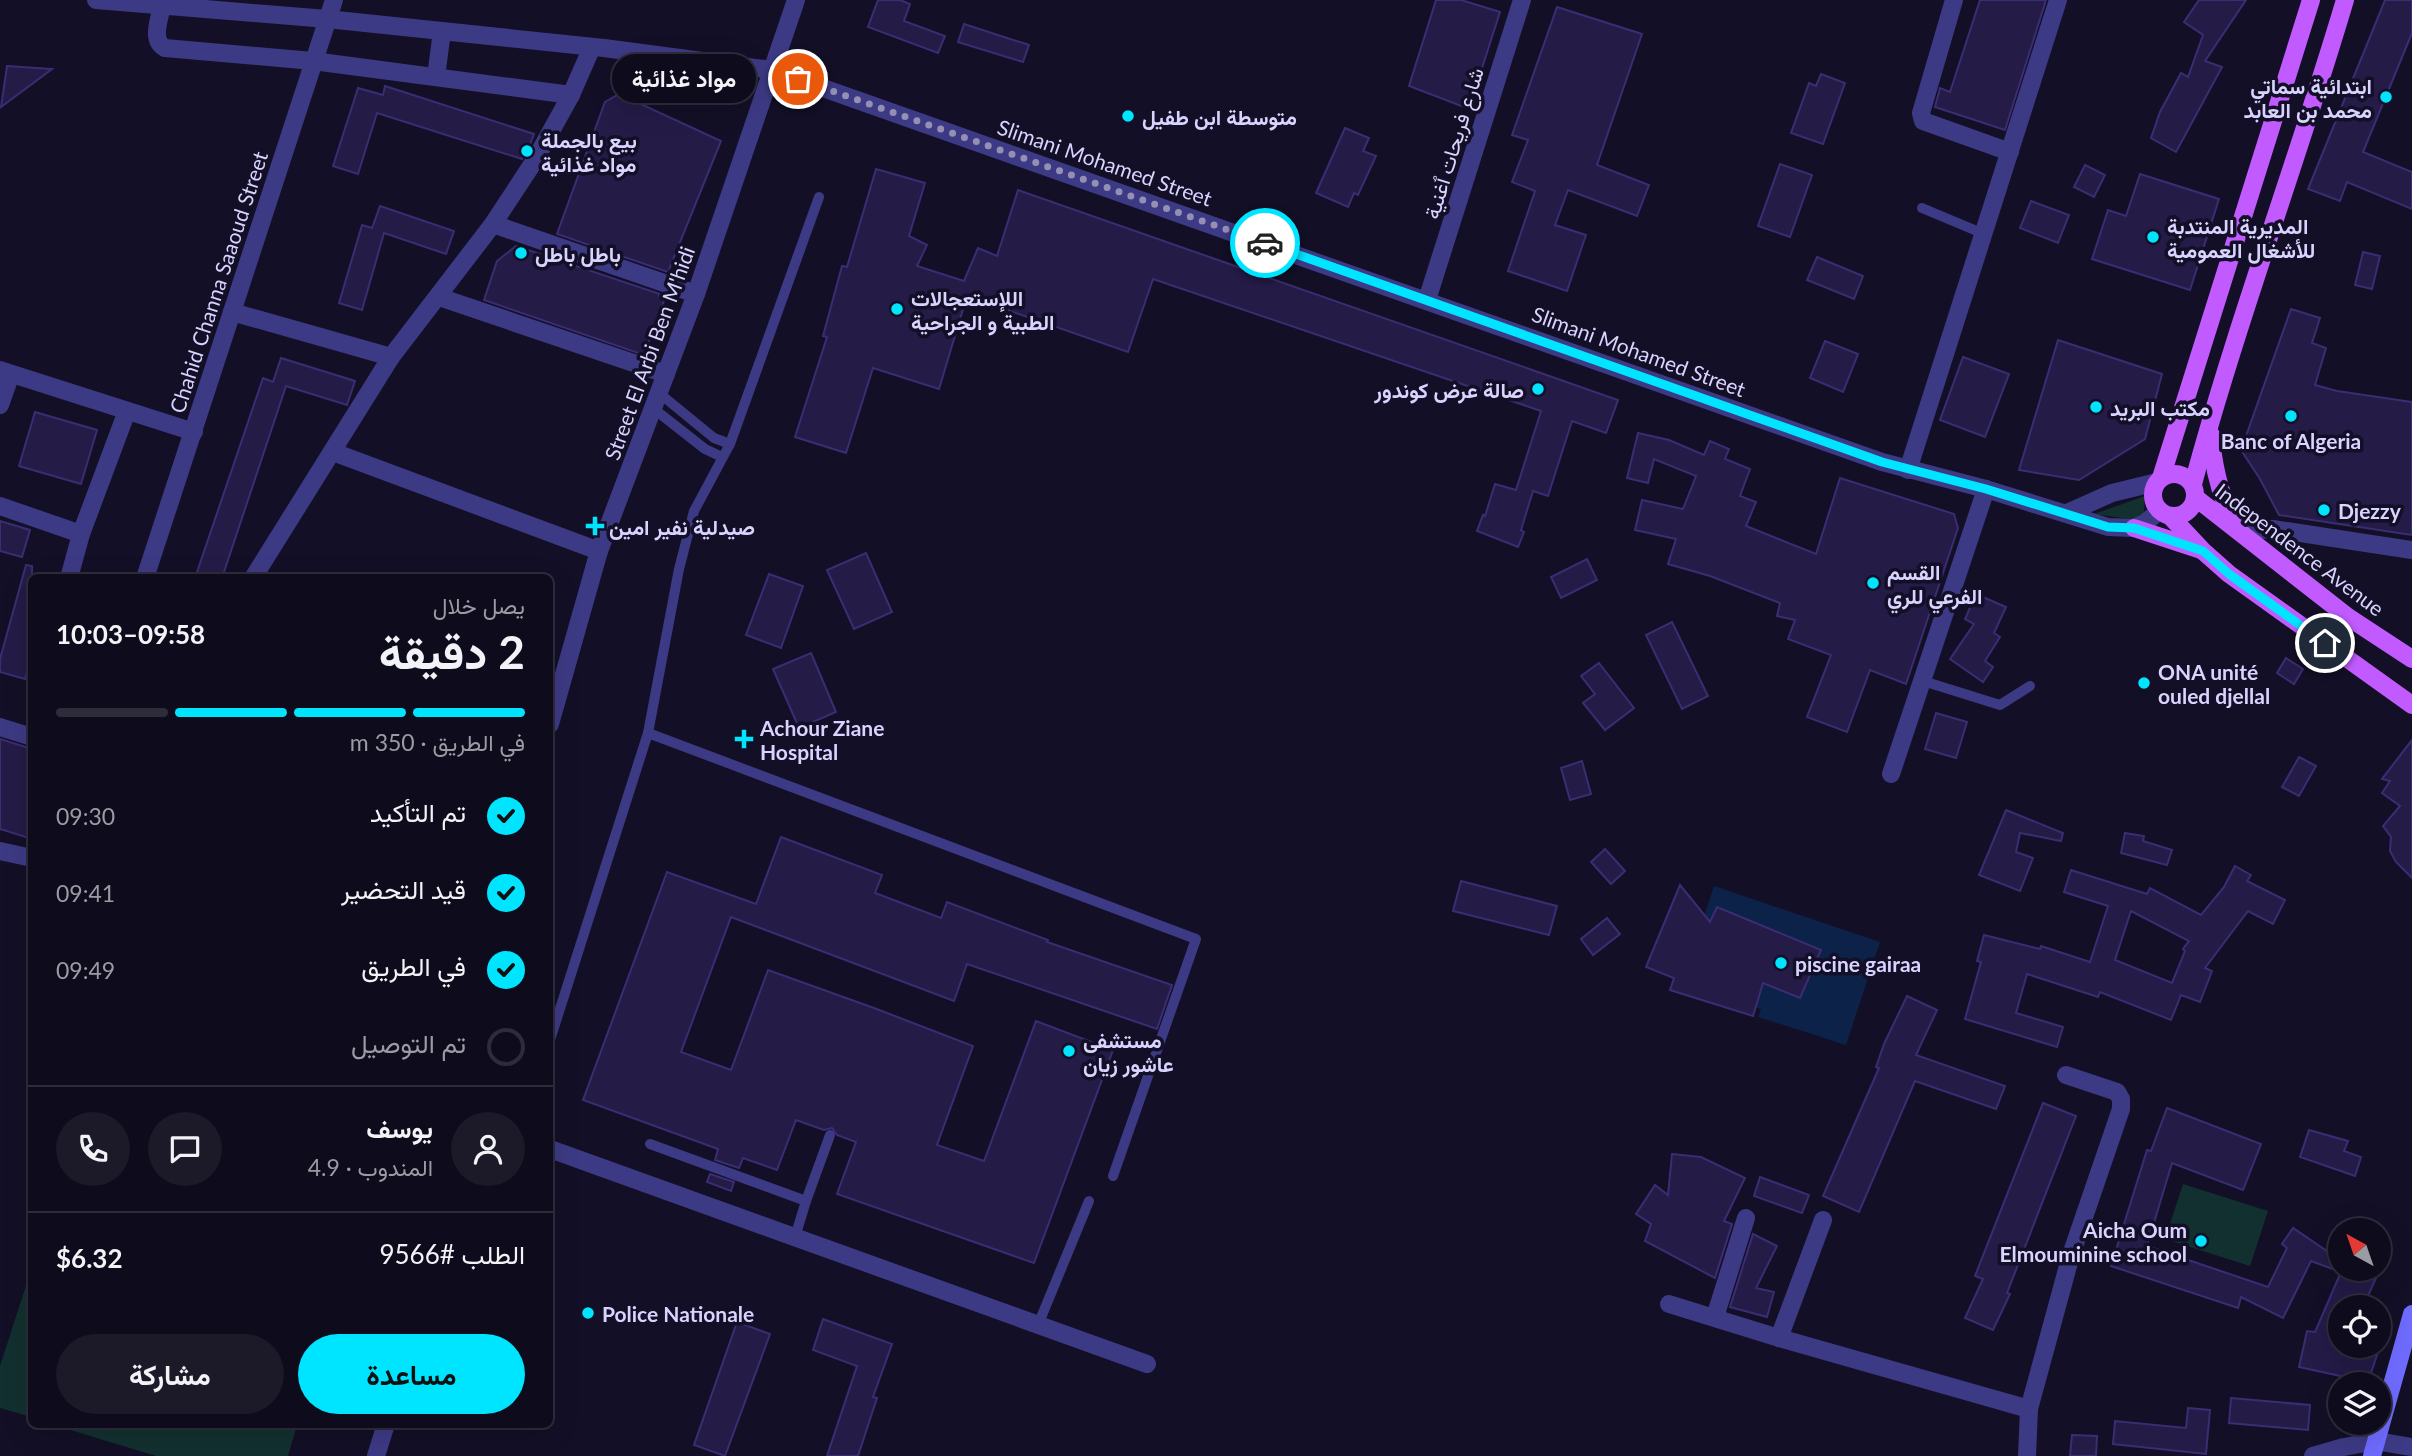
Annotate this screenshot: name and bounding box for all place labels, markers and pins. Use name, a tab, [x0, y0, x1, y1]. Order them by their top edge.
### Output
pin	[768, 49, 828, 109]
callout: مواد غذائية	[612, 55, 756, 104]
place label: ابتدائية سماتي محمد بن العابد	[2244, 73, 2372, 123]
marker: ابتدائية سماتي محمد بن العابد	[2378, 89, 2394, 105]
place label: متوسطة ابن طفيل	[1142, 104, 1297, 131]
marker: متوسطة ابن طفيل	[1120, 108, 1136, 124]
place label: بيع بالجملة مواد غذائية	[541, 127, 637, 178]
marker: بيع بالجملة مواد غذائية	[519, 143, 535, 159]
place label: المديرية المنتدبة للأشغال العمومية	[2167, 213, 2315, 264]
marker: المديرية المنتدبة للأشغال العمومية	[2145, 229, 2161, 245]
place label: باطل باطل	[535, 241, 621, 267]
marker: باطل باطل	[513, 245, 529, 261]
place label: اللإستعجالات الطبية و الجراحية	[911, 285, 1054, 336]
marker: اللإستعجالات الطبية و الجراحية	[889, 301, 905, 317]
place label: صالة عرض كوندور	[1373, 377, 1524, 404]
marker: صالة عرض كوندور	[1530, 381, 1546, 397]
place label: مكتب البريد	[2110, 395, 2210, 422]
marker: مكتب البريد	[2088, 399, 2104, 415]
marker: Banc of Algeria	[2283, 408, 2299, 424]
place label: Banc of Algeria	[2221, 428, 2361, 453]
place label: Djezzy	[2338, 498, 2402, 523]
marker: Djezzy	[2316, 502, 2332, 518]
place label: صيدلية نفير امين	[609, 514, 755, 541]
marker: صيدلية نفير امين	[587, 518, 603, 534]
place label: القسم الفرعي للري	[1887, 559, 1982, 614]
marker: القسم الفرعي للري	[1865, 575, 1881, 591]
pin	[2295, 613, 2355, 673]
place label: ONA unité ouled djellal	[2158, 659, 2270, 708]
marker: ONA unité ouled djellal	[2136, 675, 2152, 691]
place label: Achour Ziane Hospital	[759, 715, 884, 764]
marker: Achour Ziane Hospital	[734, 729, 754, 749]
place label: piscine gairaa	[1795, 951, 1921, 976]
marker: piscine gairaa	[1773, 955, 1789, 971]
place label: مستشفى عاشور زيان	[1083, 1027, 1174, 1078]
marker: مستشفى عاشور زيان	[1061, 1043, 1077, 1059]
place label: Aicha Oum Elmouminine school	[1999, 1217, 2187, 1266]
marker: Aicha Oum Elmouminine school	[2193, 1233, 2209, 1249]
place label: Police Nationale	[602, 1301, 754, 1326]
marker: Police Nationale	[580, 1305, 596, 1321]

